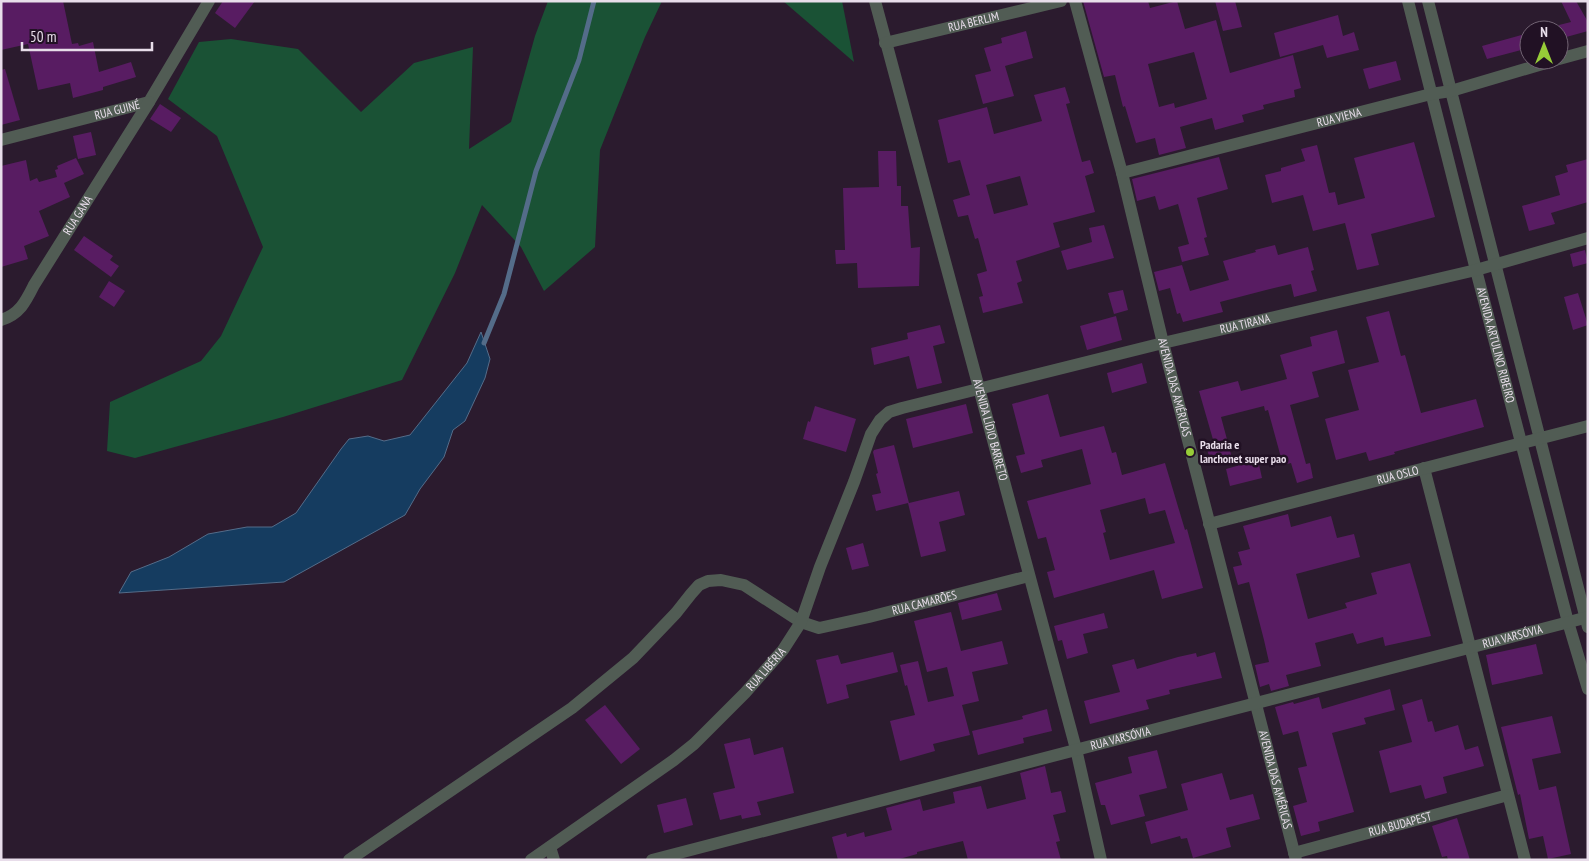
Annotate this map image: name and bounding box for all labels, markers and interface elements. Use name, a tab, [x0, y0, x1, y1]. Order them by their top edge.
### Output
street label: RUA BERLIM	[946, 8, 1000, 35]
scale bar	[22, 20, 152, 52]
north arrow	[1519, 20, 1569, 70]
text: N	[1540, 23, 1548, 41]
text: 50 m	[30, 27, 56, 46]
street label: RUA GUINÉ	[93, 97, 141, 123]
street label: RUA VIENA	[1315, 104, 1363, 130]
street label: RUA GANA	[59, 192, 95, 238]
street label: AVENIDA ARTULINO RIBEIRO	[1474, 285, 1518, 405]
street label: RUA TIRANA	[1218, 310, 1272, 336]
street label: AVENIDA DAS AMÉRICAS	[1155, 336, 1195, 438]
street label: AVENIDA LÍDIO BARRETO	[970, 377, 1012, 483]
place label: Padaria e lanchonet super pao	[1200, 437, 1287, 466]
marker: Padaria e lanchonet super pao	[1184, 446, 1196, 458]
street label: RUA OSLO	[1375, 462, 1421, 487]
street label: RUA CAMARÕES	[890, 587, 958, 618]
street label: RUA VARSÓVIA	[1481, 621, 1544, 651]
street label: RUA LIBÉRIA	[743, 644, 789, 694]
street label: RUA VARSÓVIA	[1089, 723, 1152, 753]
street label: AVENIDA DAS AMÉRICAS	[1256, 729, 1296, 830]
street label: RUA BUDAPEST	[1367, 808, 1434, 839]

